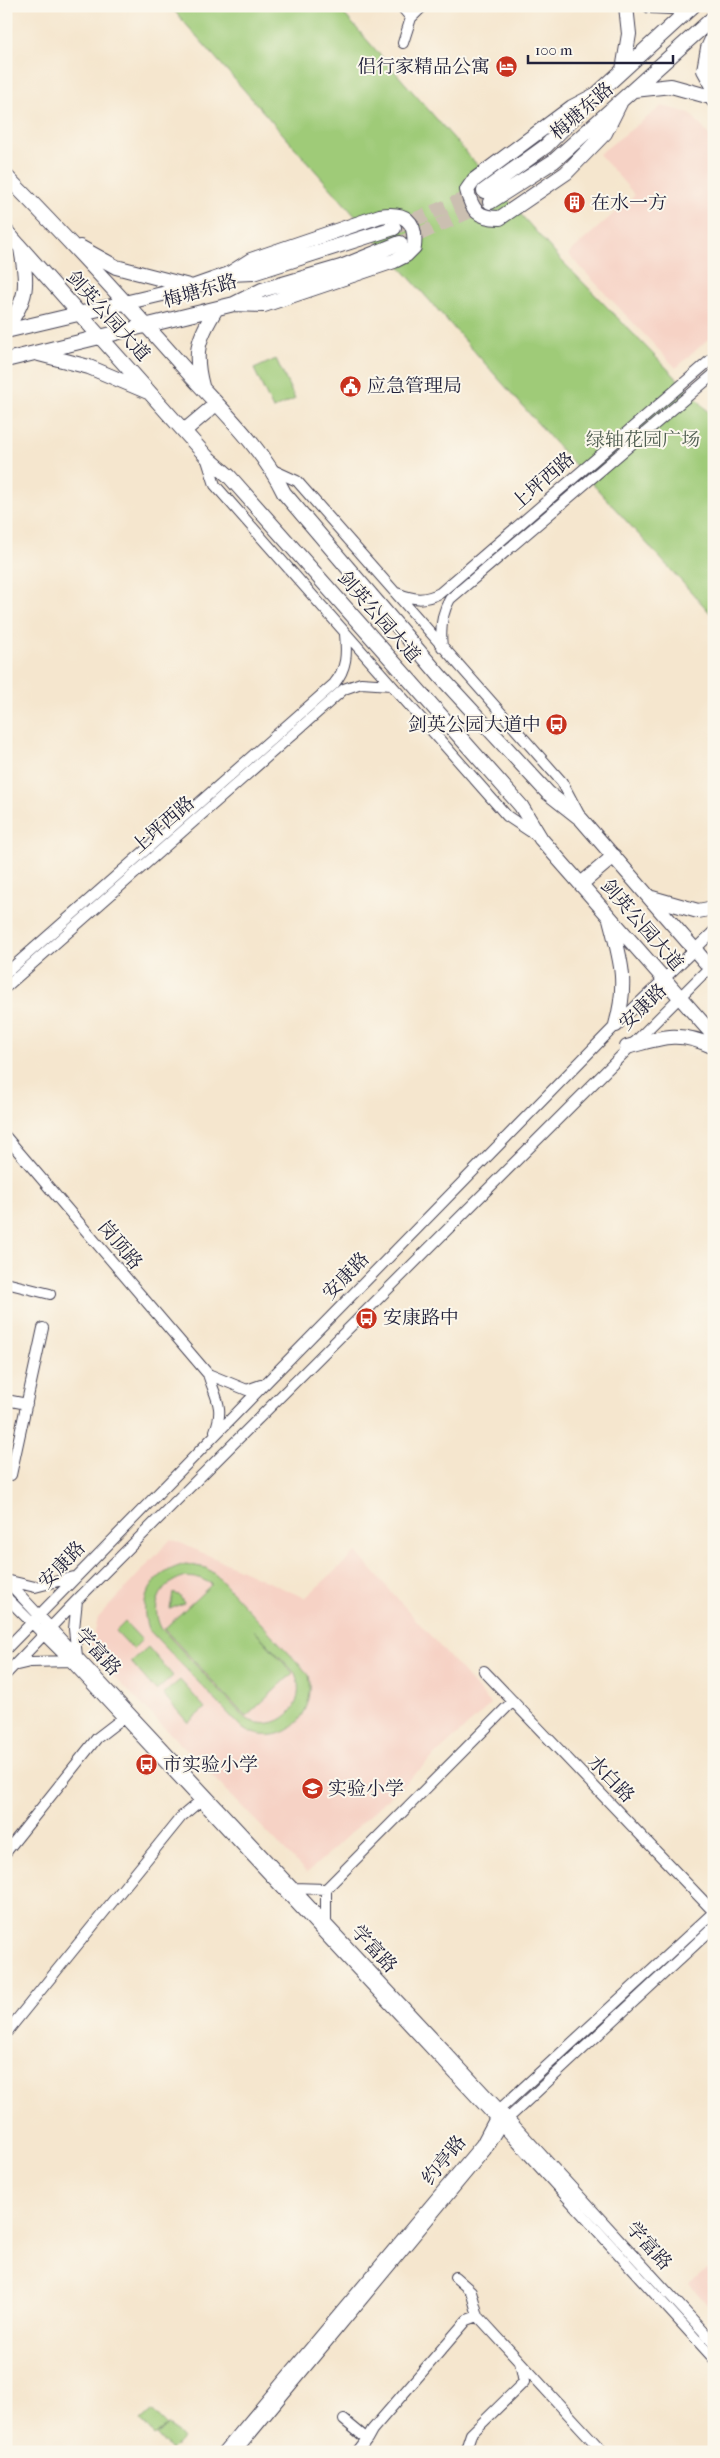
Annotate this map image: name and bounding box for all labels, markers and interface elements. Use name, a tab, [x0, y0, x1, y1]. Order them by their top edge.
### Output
scale bar	[528, 32, 672, 64]
text: 100 m	[535, 41, 573, 59]
hotel icon: 侣行家精品公寓	[494, 55, 518, 79]
place label: 侣行家精品公寓	[357, 56, 490, 78]
street label: 梅塘东路	[546, 78, 618, 144]
building icon: 在水一方	[563, 191, 587, 215]
place label: 在水一方	[591, 192, 667, 214]
street label: 剑英公园大道	[62, 266, 154, 366]
street label: 梅塘东路	[160, 270, 240, 312]
public building icon: 应急管理局	[339, 374, 363, 398]
place label: 应急管理局	[367, 375, 462, 397]
park label: 绿轴花园广场	[586, 429, 700, 451]
street label: 上坪西路	[507, 448, 579, 514]
street label: 剑英公园大道	[333, 567, 425, 667]
bus stop icon: 剑英公园大道中	[545, 713, 569, 737]
place label: 剑英公园大道中	[408, 714, 541, 736]
street label: 上坪西路	[127, 792, 199, 858]
street label: 剑英公园大道	[596, 875, 688, 975]
street label: 安康路	[615, 979, 671, 1035]
street label: 岗顶路	[93, 1216, 147, 1274]
street label: 安康路	[318, 1248, 374, 1304]
bus stop icon: 安康路中	[355, 1306, 379, 1330]
place label: 安康路中	[383, 1307, 459, 1329]
street label: 安康路	[34, 1537, 90, 1593]
street label: 学富路	[71, 1624, 125, 1680]
street label: 水白路	[583, 1751, 639, 1807]
bus stop icon: 市实验小学	[135, 1753, 159, 1777]
place label: 市实验小学	[163, 1754, 258, 1776]
school or university icon: 实验小学	[300, 1777, 324, 1801]
place label: 实验小学	[328, 1778, 404, 1800]
street label: 学富路	[347, 1921, 401, 1977]
street label: 约亭路	[418, 2131, 470, 2189]
street label: 学富路	[622, 2217, 676, 2275]

